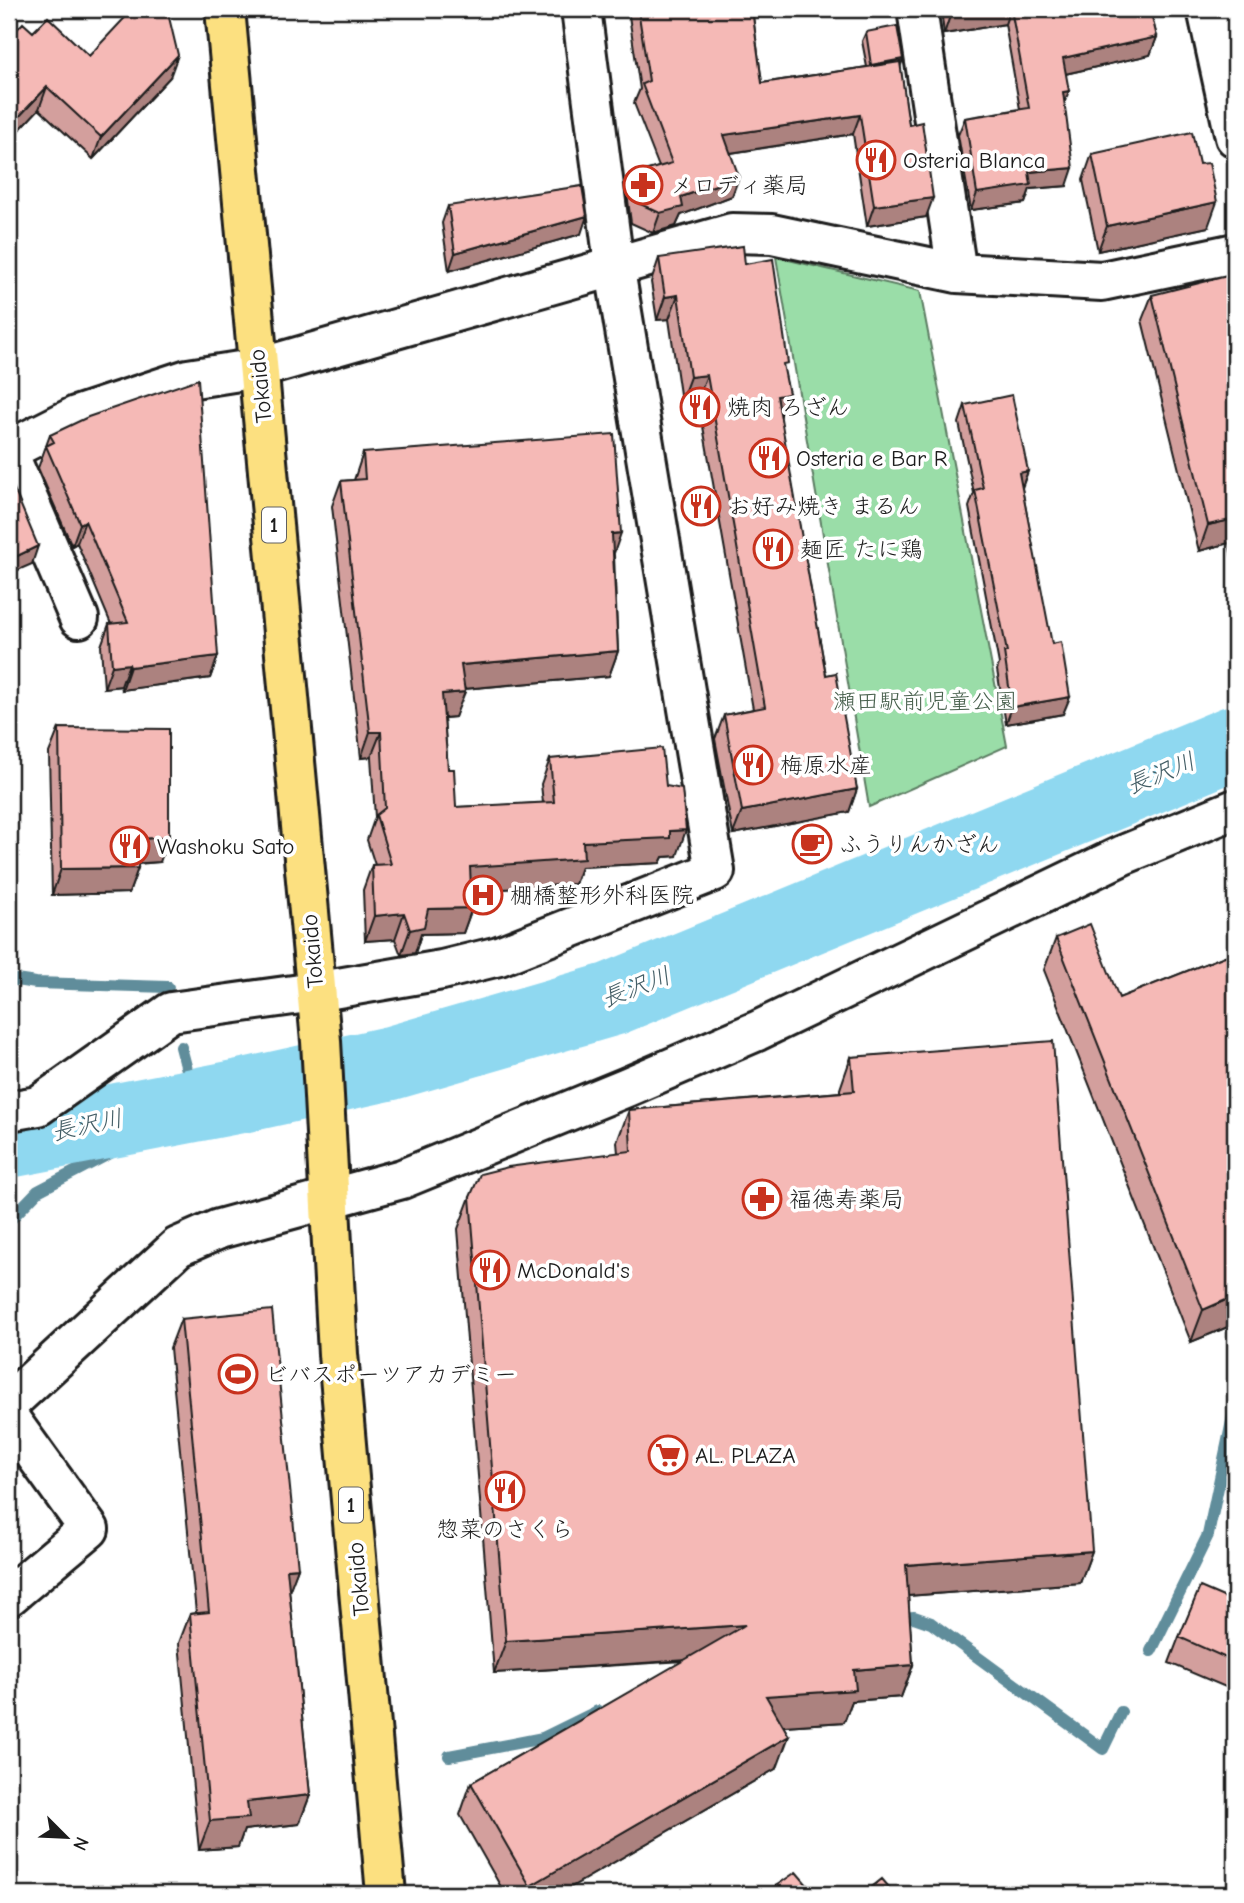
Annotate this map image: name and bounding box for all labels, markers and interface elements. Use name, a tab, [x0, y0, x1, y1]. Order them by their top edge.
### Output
restaurant icon: Osteria Blanca	[855, 139, 897, 181]
place label: Osteria Blanca	[903, 147, 1046, 174]
pharmacy icon: メロディ薬局	[622, 164, 664, 206]
place label: メロディ薬局	[670, 172, 808, 199]
street label: Tokaido	[243, 348, 278, 424]
restaurant icon: 焼肉 ろざん	[679, 386, 721, 428]
place label: 焼肉 ろざん	[727, 394, 849, 421]
restaurant icon: Osteria e Bar R	[748, 437, 790, 479]
place label: Osteria e Bar R	[796, 445, 948, 472]
restaurant icon: お好み焼き まるん	[680, 485, 722, 527]
place label: お好み焼き まるん	[728, 493, 920, 520]
road number: 1	[262, 508, 286, 542]
restaurant icon: 麺匠 たに鶏	[752, 528, 794, 570]
place label: 麺匠 たに鶏	[800, 536, 923, 563]
park label: 瀬田駅前児童公園	[833, 688, 1017, 715]
restaurant icon: 梅原水産	[732, 744, 774, 786]
water label: 長沢川	[1122, 747, 1200, 799]
place label: 梅原水産	[780, 752, 872, 779]
cafe icon: ふうりんかざん	[791, 823, 833, 865]
restaurant icon: Washoku Sato	[109, 825, 151, 867]
place label: ふうりんかざん	[839, 831, 1000, 858]
place label: Washoku Sato	[157, 833, 295, 860]
hospital icon: 棚橋整形外科医院	[462, 874, 504, 916]
place label: 棚橋整形外科医院	[510, 882, 694, 909]
street label: Tokaido	[296, 913, 329, 989]
water label: 長沢川	[597, 961, 675, 1013]
water label: 長沢川	[49, 1104, 125, 1146]
pharmacy icon: 福徳寿薬局	[741, 1178, 783, 1220]
place label: 福徳寿薬局	[789, 1186, 904, 1213]
restaurant icon: McDonald's	[469, 1249, 511, 1291]
place label: McDonald's	[517, 1257, 630, 1284]
sports icon: ビバスポーツアカデミー	[217, 1353, 259, 1395]
place label: ビバスポーツアカデミー	[265, 1361, 517, 1388]
supermarket icon: AL. PLAZA	[647, 1434, 689, 1476]
place label: AL. PLAZA	[695, 1442, 796, 1469]
restaurant icon: 惣菜のさくら	[484, 1470, 526, 1512]
road number: 1	[339, 1488, 363, 1522]
place label: 惣菜のさくら	[436, 1516, 574, 1543]
street label: Tokaido	[342, 1541, 375, 1617]
north arrow	[32, 1801, 102, 1871]
text: N	[68, 1833, 93, 1854]

